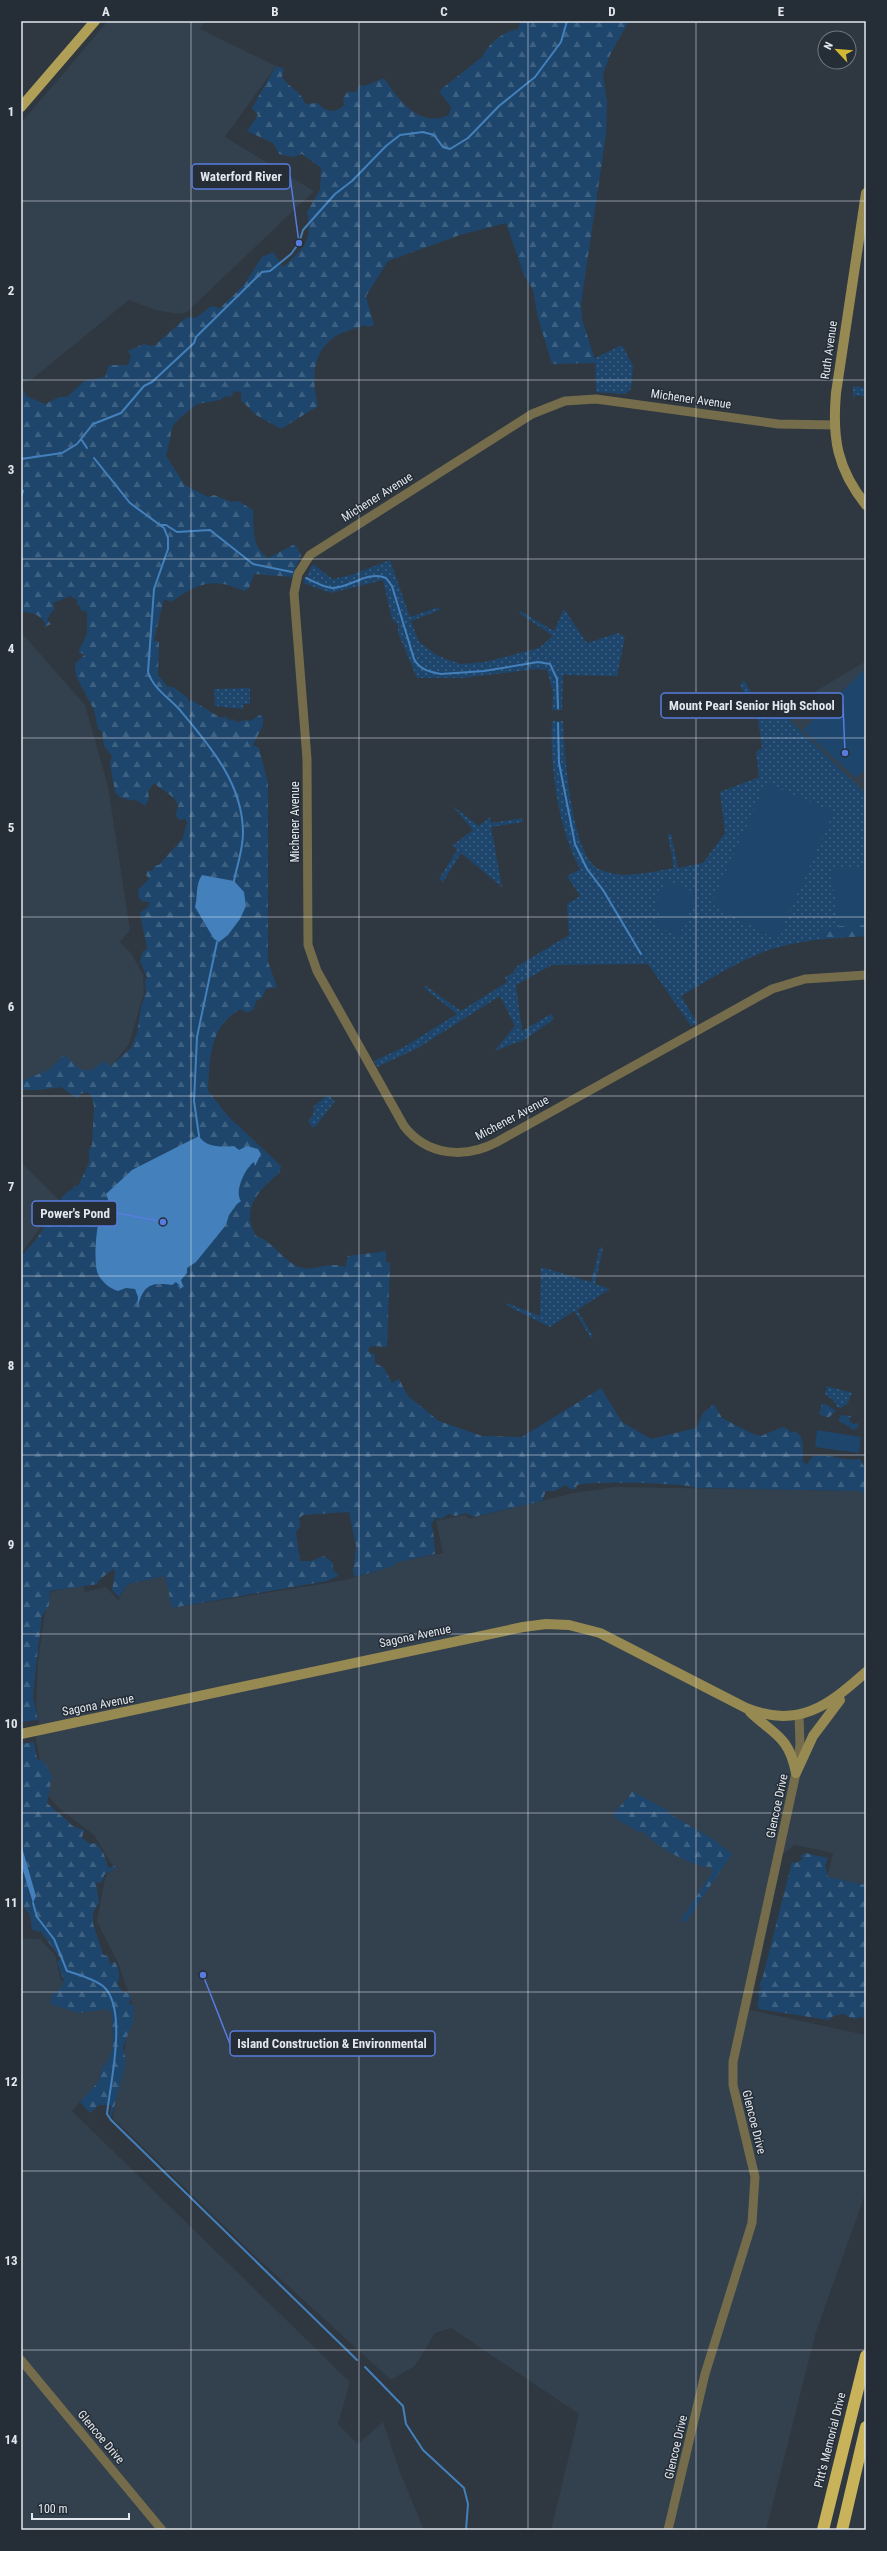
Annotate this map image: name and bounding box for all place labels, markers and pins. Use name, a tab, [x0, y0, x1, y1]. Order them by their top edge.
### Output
callout: Waterford River	[192, 164, 290, 189]
callout: Mount Pearl Senior High School	[661, 693, 843, 718]
callout: Power's Pond	[32, 1201, 117, 1226]
callout: Island Construction & Environmental	[230, 2031, 435, 2056]

